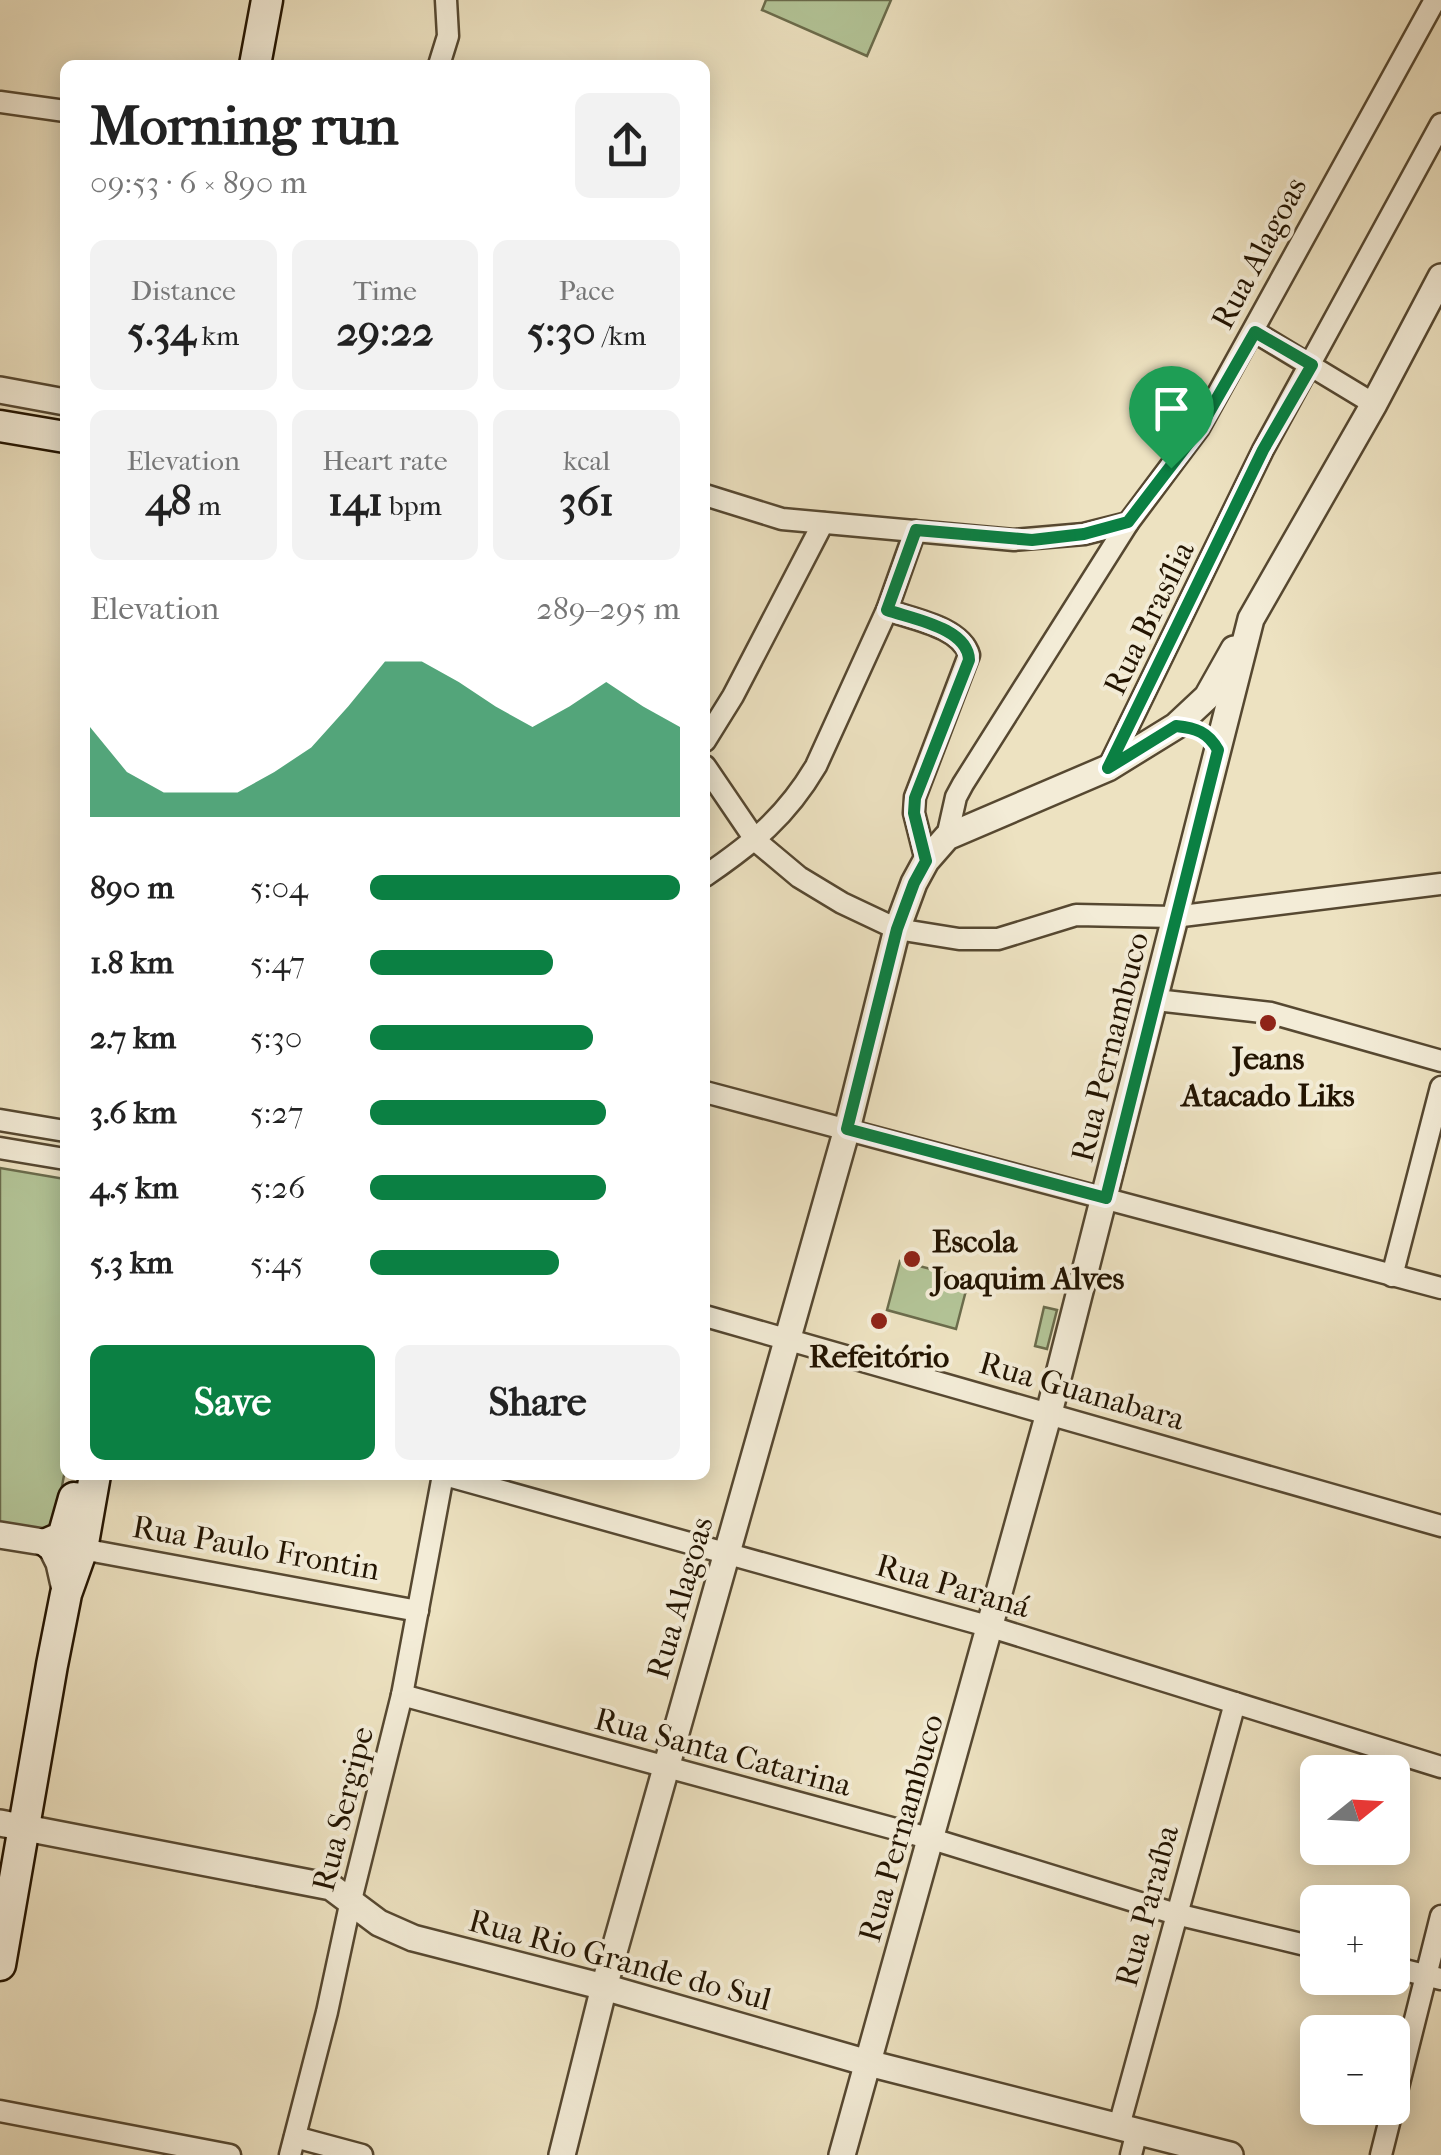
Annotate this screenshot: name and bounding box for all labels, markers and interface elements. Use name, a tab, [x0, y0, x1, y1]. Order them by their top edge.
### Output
button: share	[575, 93, 680, 198]
text: Morning run	[90, 94, 398, 158]
text: 09:53 · 6 × 890 m	[90, 164, 307, 201]
street label: Rua Alagoas	[1204, 171, 1314, 335]
text: Distance	[131, 274, 236, 307]
text: Time	[353, 274, 417, 307]
text: Pace	[559, 274, 615, 307]
text: 5.34	[127, 307, 196, 356]
text: 29:22	[337, 307, 433, 356]
text: 5:30	[527, 307, 596, 356]
text: km	[196, 319, 239, 352]
text: /km	[596, 319, 646, 352]
pin	[1129, 366, 1214, 469]
icon: arrive	[1144, 381, 1199, 436]
text: Elevation	[127, 444, 240, 477]
text: Heart rate	[322, 444, 448, 477]
text: kcal	[563, 444, 610, 477]
text: 48	[146, 477, 192, 526]
text: 141	[328, 477, 383, 526]
text: 361	[559, 477, 614, 526]
text: m	[192, 489, 221, 522]
text: bpm	[383, 489, 442, 522]
street label: Rua Brasília	[1096, 534, 1203, 701]
text: Elevation	[90, 590, 219, 627]
text: 289–295 m	[536, 590, 680, 627]
text: 890 m	[90, 869, 174, 906]
text: 5:04	[250, 869, 308, 906]
street label: Rua Pernambuco	[1064, 928, 1156, 1166]
text: 1.8 km	[90, 944, 174, 981]
text: 5:47	[250, 944, 305, 981]
marker: Jeans Atacado Liks	[1257, 1012, 1279, 1034]
text: 2.7 km	[90, 1019, 176, 1056]
text: 5:30	[250, 1019, 302, 1056]
place label: Jeans Atacado Liks	[1180, 1040, 1355, 1114]
text: 3.6 km	[90, 1094, 177, 1131]
text: 5:27	[250, 1094, 303, 1131]
text: 4.5 km	[90, 1169, 178, 1206]
text: 5:26	[250, 1169, 305, 1206]
place label: Escola Joaquim Alves	[929, 1223, 1124, 1297]
text: 5.3 km	[90, 1244, 173, 1281]
text: 5:45	[250, 1244, 303, 1281]
marker: Escola Joaquim Alves	[901, 1248, 923, 1270]
marker: Refeitório	[868, 1310, 890, 1332]
place label: Refeitório	[809, 1338, 949, 1375]
street label: Rua Guanabara	[975, 1344, 1190, 1438]
button: Save	[90, 1345, 375, 1460]
button: Share	[395, 1345, 680, 1460]
street label: Rua Paulo Frontin	[130, 1508, 383, 1588]
street label: Rua Alagoas	[639, 1513, 721, 1683]
street label: Rua Paraná	[872, 1546, 1035, 1626]
street label: Rua Santa Catarina	[591, 1700, 857, 1804]
street label: Rua Pernambuco	[851, 1710, 951, 1946]
street label: Rua Sergipe	[305, 1723, 381, 1895]
north arrow	[1300, 1755, 1410, 1865]
map controls	[1300, 1755, 1410, 2125]
street label: Rua Paraíba	[1108, 1820, 1187, 1991]
button: +	[1300, 1885, 1410, 1995]
street label: Rua Rio Grande do Sul	[465, 1902, 775, 2018]
button: −	[1300, 2015, 1410, 2125]

